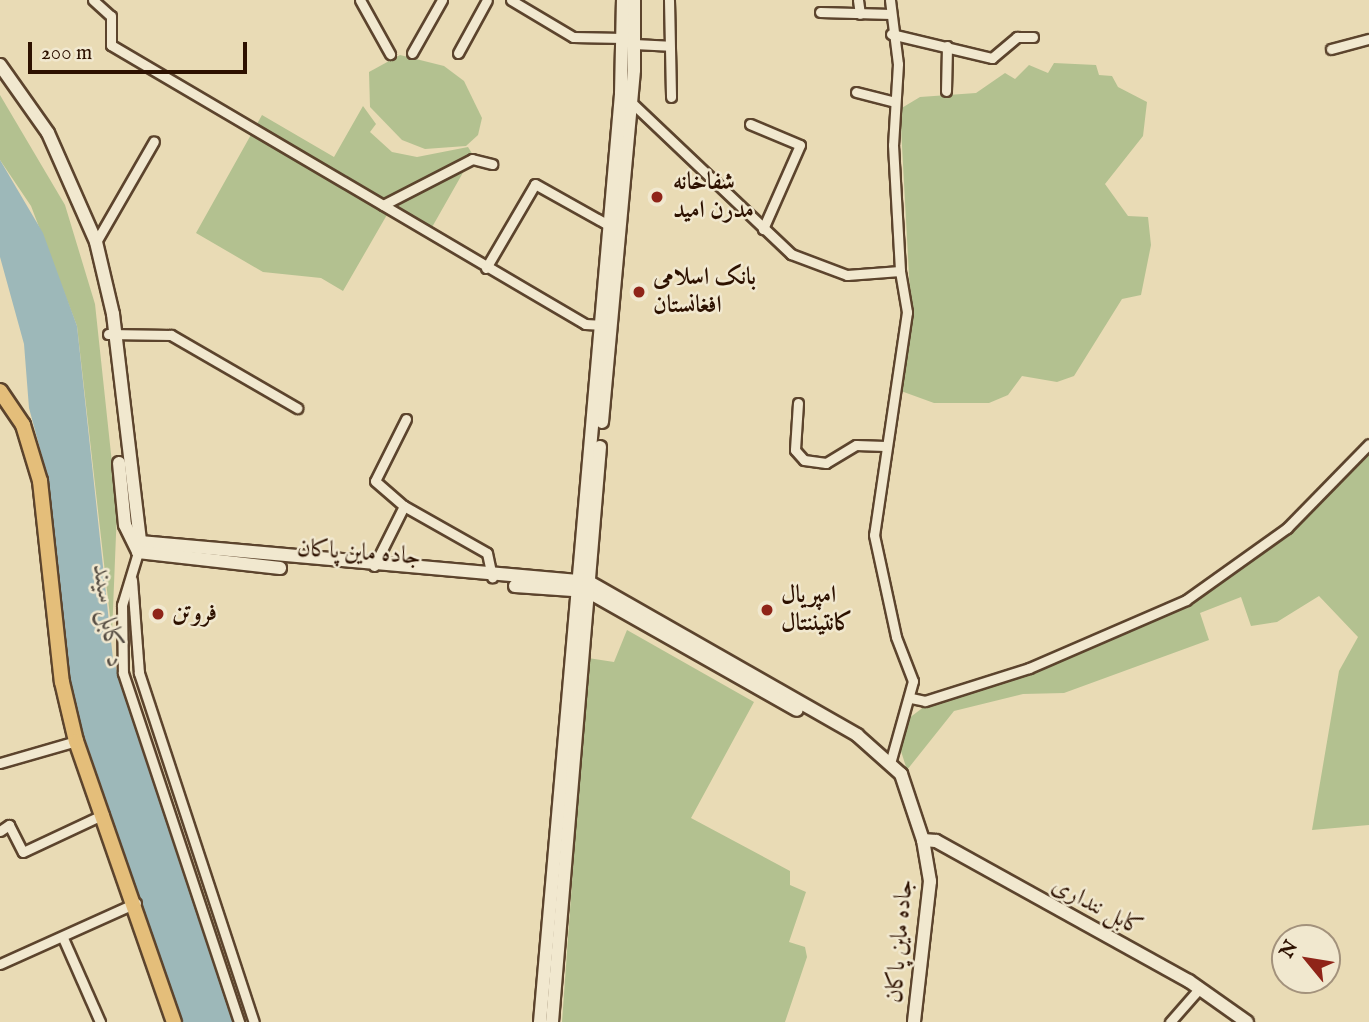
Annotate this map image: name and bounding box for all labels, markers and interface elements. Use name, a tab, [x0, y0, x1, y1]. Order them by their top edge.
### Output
scale bar	[32, 28, 250, 72]
text: 200 m	[41, 40, 92, 67]
place label: شفاخانه مدرن امید	[673, 169, 754, 225]
marker: شفاخانه مدرن امید	[647, 187, 667, 207]
place label: بانک اسلامی افغانستان	[653, 264, 756, 320]
marker: بانک اسلامی افغانستان	[631, 284, 647, 300]
street label: جاده ماین پاکان	[296, 534, 422, 572]
water label: د کابل سيند	[85, 562, 131, 670]
place label: امپریال کانتیننتال	[781, 582, 853, 638]
place label: فروتن	[172, 600, 217, 628]
marker: امپریال کانتیننتال	[759, 602, 775, 618]
marker: فروتن	[150, 606, 166, 622]
street label: کابل ننداری	[1047, 871, 1147, 943]
street label: جاده ماین پاکان	[880, 878, 920, 1004]
north arrow	[1271, 924, 1341, 994]
text: N	[1275, 936, 1304, 963]

